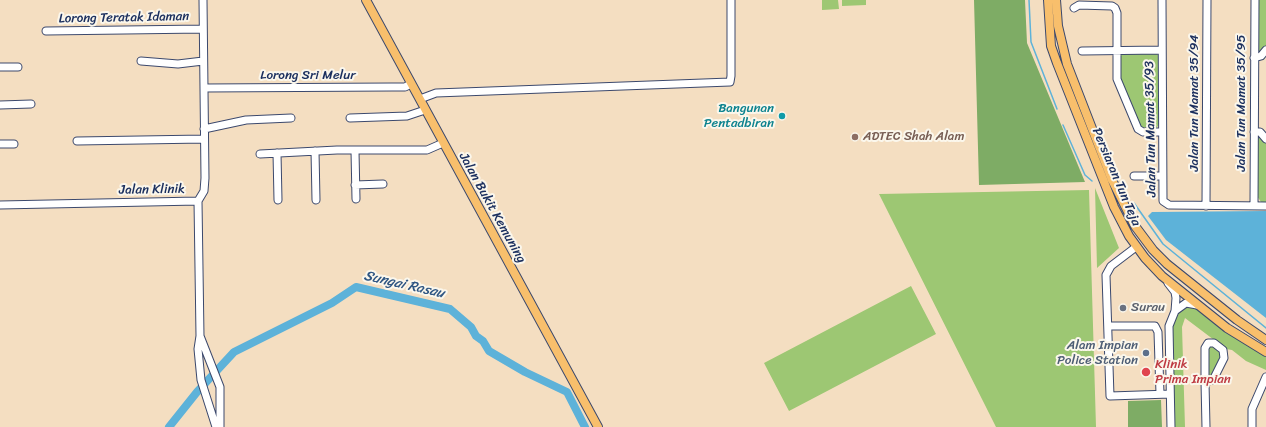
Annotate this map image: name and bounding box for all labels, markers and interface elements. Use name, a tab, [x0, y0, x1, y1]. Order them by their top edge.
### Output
street label: Lorong Teratak Idaman	[59, 9, 189, 27]
street label: Jalan Tun Mamat 35/94	[1187, 35, 1203, 171]
street label: Jalan Tun Mamat 35/95	[1234, 35, 1250, 171]
street label: Jalan Tun Mamat 35/93	[1142, 61, 1160, 197]
street label: Lorong Sri Melur	[260, 68, 356, 84]
place label: Bangunan Pentadbiran	[704, 101, 774, 132]
marker: Bangunan Pentadbiran	[777, 111, 787, 121]
street label: Persiaran Tun Teja	[1088, 126, 1144, 228]
place label: ADTEC Shah Alam	[863, 129, 964, 145]
marker: ADTEC Shah Alam	[850, 132, 860, 142]
street label: Jalan Bukit Kemuning	[455, 150, 529, 266]
street label: Jalan Klinik	[119, 182, 185, 198]
water label: Sungai Rasau	[362, 268, 446, 302]
place label: Surau	[1131, 300, 1165, 316]
marker: Surau	[1118, 303, 1128, 313]
place label: Alam Impian Police Station	[1057, 338, 1138, 369]
marker: Alam Impian Police Station	[1141, 348, 1151, 358]
place label: Klinik Prima Impian	[1155, 357, 1231, 388]
marker: Klinik Prima Impian	[1140, 366, 1152, 378]

